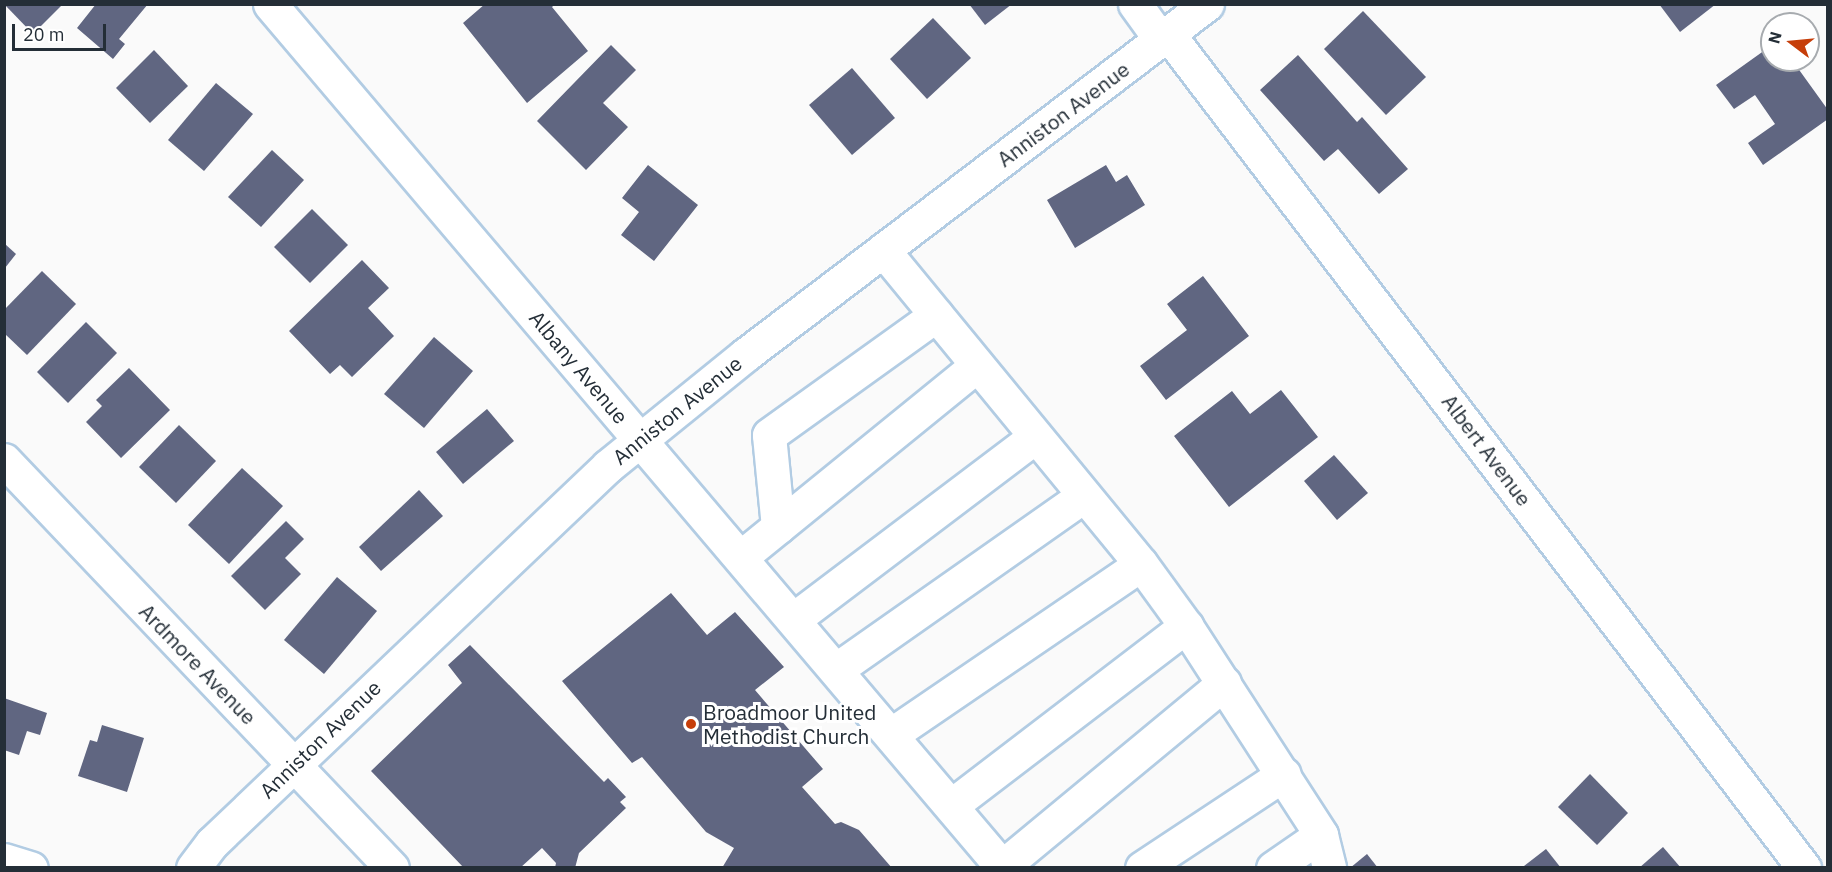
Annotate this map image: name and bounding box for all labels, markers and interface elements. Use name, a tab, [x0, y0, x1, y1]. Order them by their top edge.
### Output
scale bar	[15, 12, 110, 50]
north arrow	[1760, 12, 1820, 72]
text: 20 m	[23, 23, 65, 46]
text: N	[1763, 29, 1786, 46]
street label: Anniston Avenue	[992, 56, 1134, 172]
street label: Albany Avenue	[524, 305, 634, 429]
street label: Anniston Avenue	[607, 350, 747, 470]
street label: Albert Avenue	[1437, 389, 1537, 511]
street label: Ardmore Avenue	[134, 599, 262, 729]
street label: Anniston Avenue	[254, 675, 386, 803]
place label: Broadmoor United Methodist Church	[703, 699, 876, 749]
marker: Broadmoor United Methodist Church	[684, 717, 698, 731]

